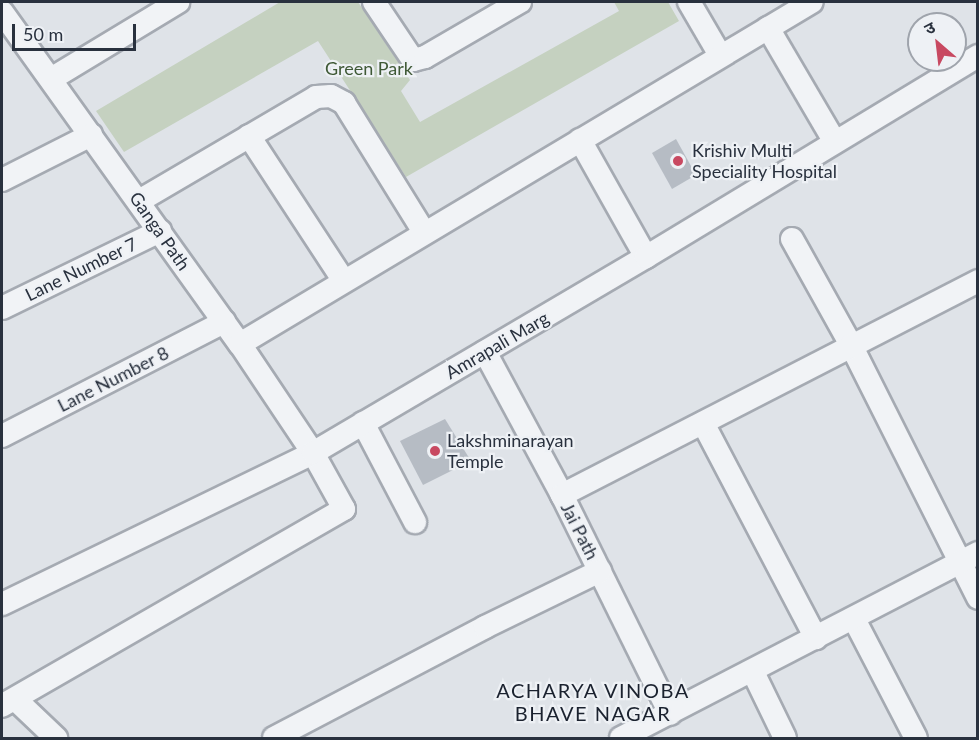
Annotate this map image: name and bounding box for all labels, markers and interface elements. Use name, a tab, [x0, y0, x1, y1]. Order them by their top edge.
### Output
scale bar	[15, 12, 140, 50]
north arrow	[907, 12, 967, 72]
text: उ	[921, 17, 938, 38]
text: 50 m	[23, 23, 63, 45]
park label: Green Park	[325, 57, 413, 79]
place label: Krishiv Multi Speciality Hospital	[692, 140, 837, 182]
marker: Krishiv Multi Speciality Hospital	[669, 152, 687, 170]
street label: Ganga Path	[125, 188, 195, 274]
street label: Lane Number 7	[21, 233, 141, 305]
street label: Amrapali Marg	[442, 307, 552, 383]
street label: Lane Number 8	[54, 342, 172, 416]
place label: Lakshminarayan Temple	[447, 430, 574, 472]
marker: Lakshminarayan Temple	[428, 444, 442, 458]
street label: Jai Path	[557, 499, 603, 563]
district label: ACHARYA VINOBA BHAVE NAGAR	[496, 678, 690, 725]

